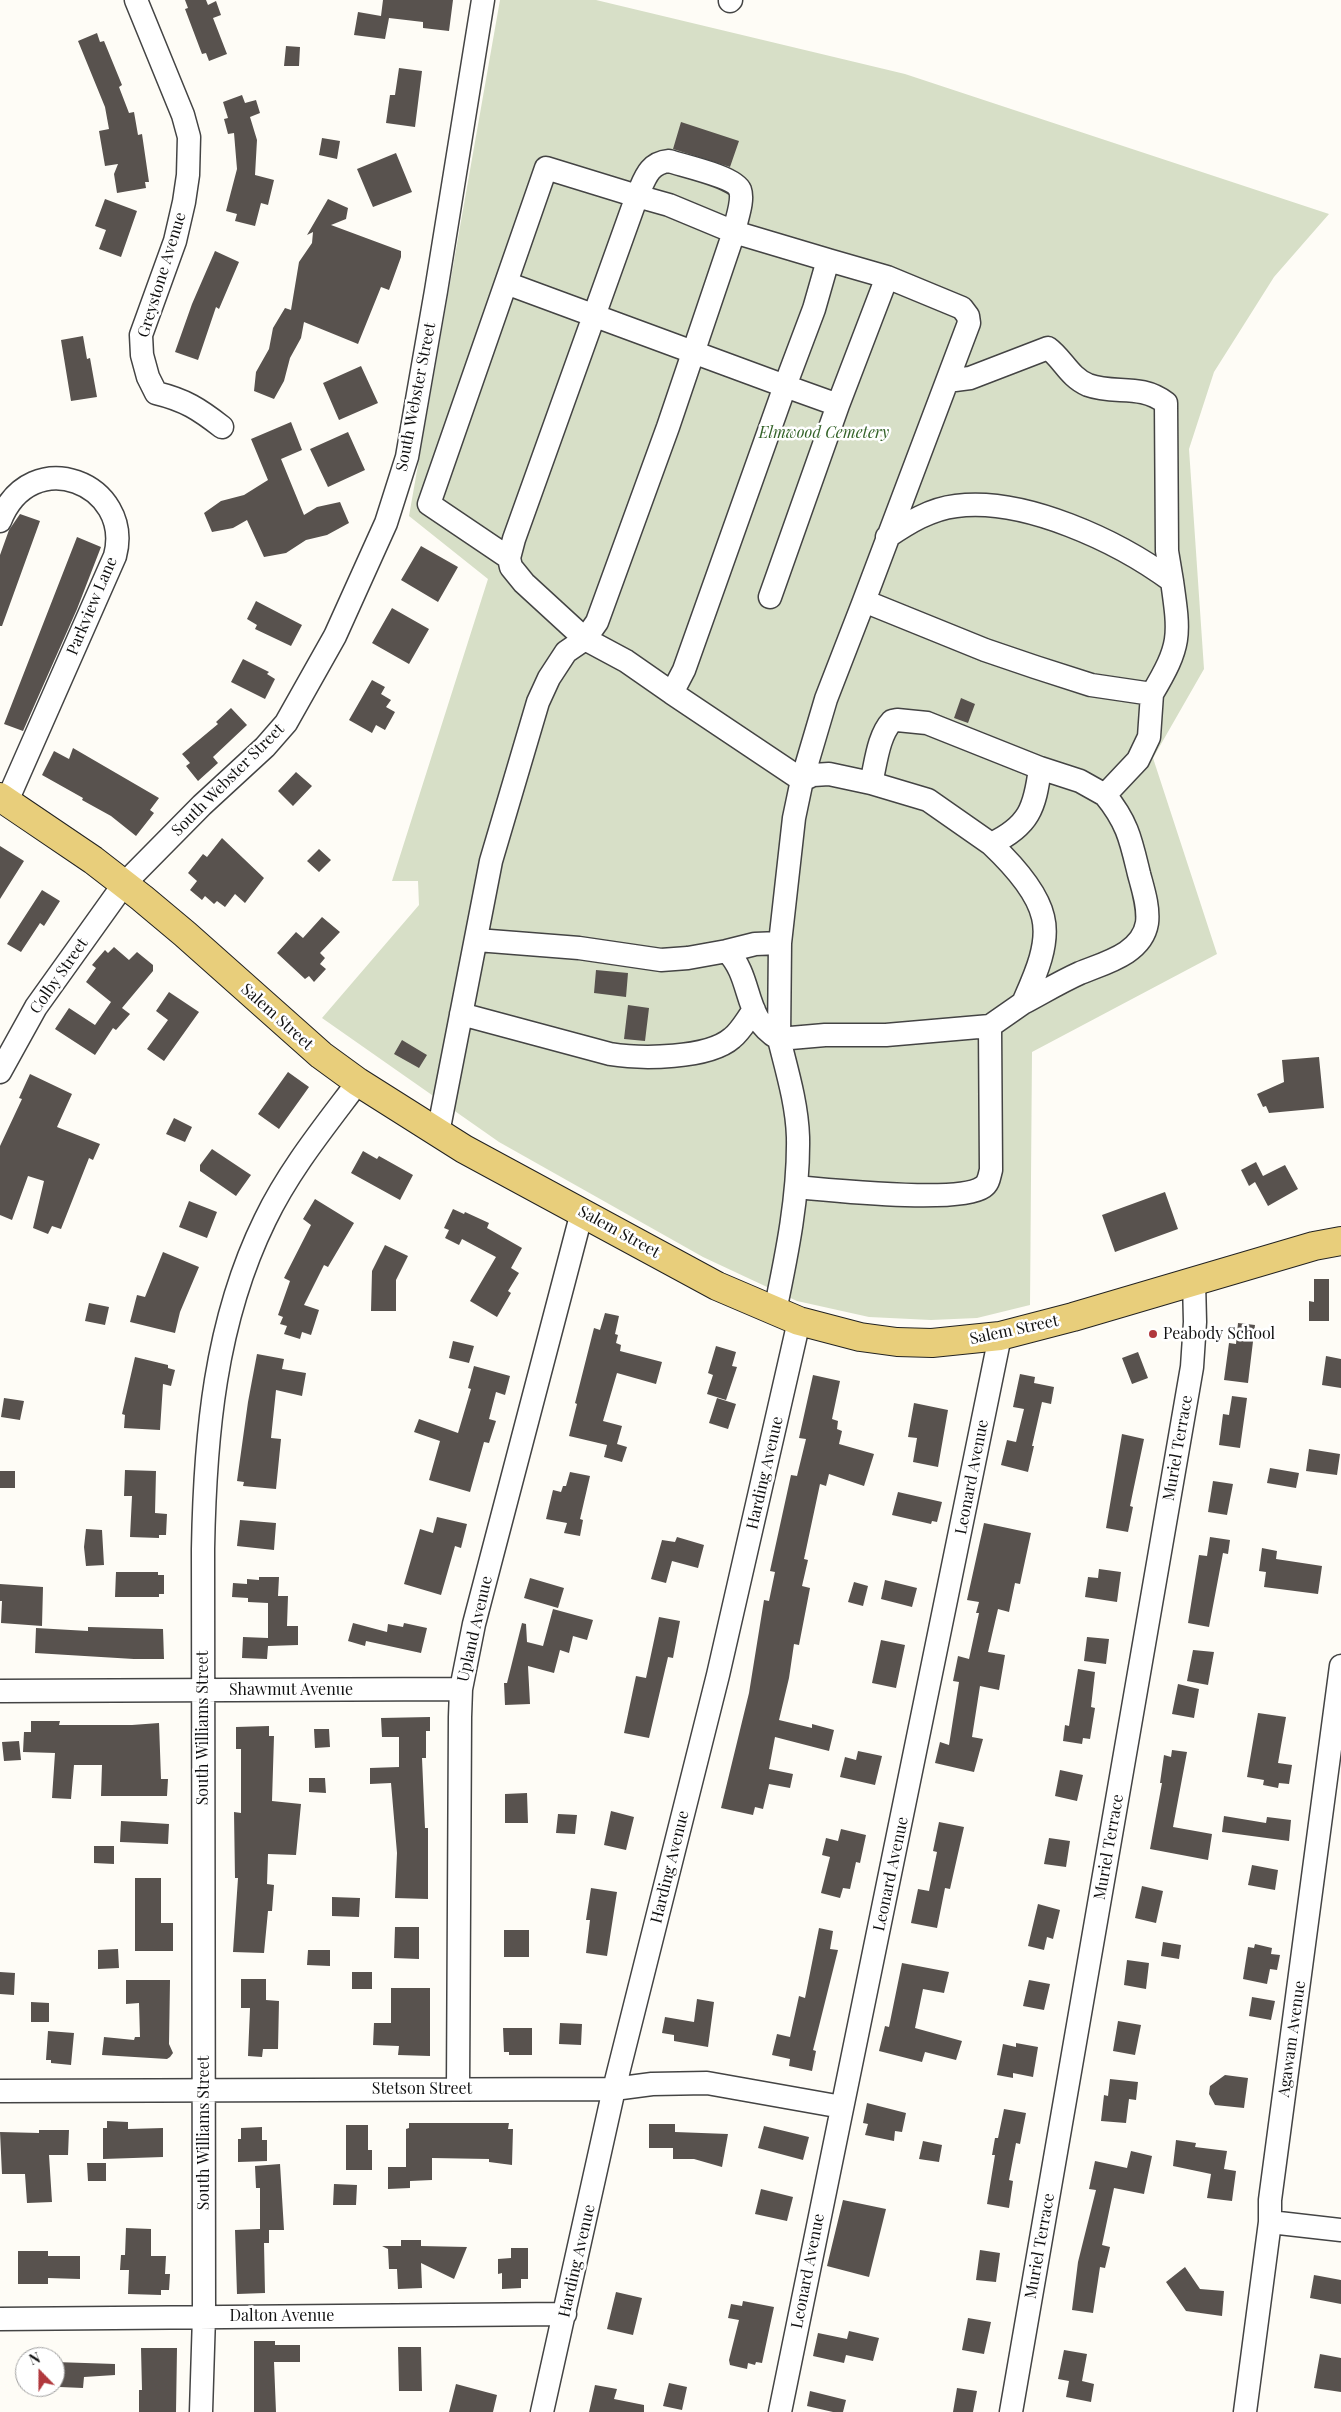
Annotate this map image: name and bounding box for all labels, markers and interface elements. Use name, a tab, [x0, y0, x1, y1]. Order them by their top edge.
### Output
street label: Greystone Avenue	[134, 210, 190, 340]
street label: South Webster Street	[392, 321, 440, 473]
park label: Elmwood Cemetery	[759, 423, 889, 443]
street label: Parkview Lane	[63, 554, 121, 658]
street label: South Webster Street	[168, 720, 288, 840]
street label: Colby Street	[26, 934, 92, 1018]
street label: Salem Street	[237, 980, 317, 1054]
street label: Salem Street	[575, 1202, 663, 1262]
street label: Salem Street	[968, 1311, 1060, 1349]
place label: Peabody School	[1163, 1324, 1275, 1344]
marker: Peabody School	[1147, 1328, 1159, 1340]
street label: Muriel Terrace	[1159, 1394, 1197, 1502]
street label: Harding Avenue	[743, 1415, 787, 1531]
street label: Leonard Avenue	[951, 1418, 993, 1536]
street label: Upland Avenue	[453, 1574, 497, 1684]
street label: South Williams Street	[193, 1651, 213, 1805]
street label: Shawmut Avenue	[229, 1680, 353, 1700]
street label: Muriel Terrace	[1090, 1793, 1128, 1901]
street label: Harding Avenue	[647, 1809, 693, 1925]
street label: Leonard Avenue	[869, 1815, 913, 1933]
street label: Agawam Avenue	[1274, 1980, 1310, 2098]
street label: South Williams Street	[194, 2056, 214, 2210]
street label: Stetson Street	[372, 2079, 472, 2099]
street label: Muriel Terrace	[1021, 2192, 1059, 2300]
street label: Harding Avenue	[555, 2203, 599, 2319]
street label: Leonard Avenue	[787, 2212, 829, 2330]
street label: Dalton Avenue	[230, 2306, 334, 2326]
north arrow	[15, 2347, 65, 2397]
text: N	[26, 2348, 43, 2369]

